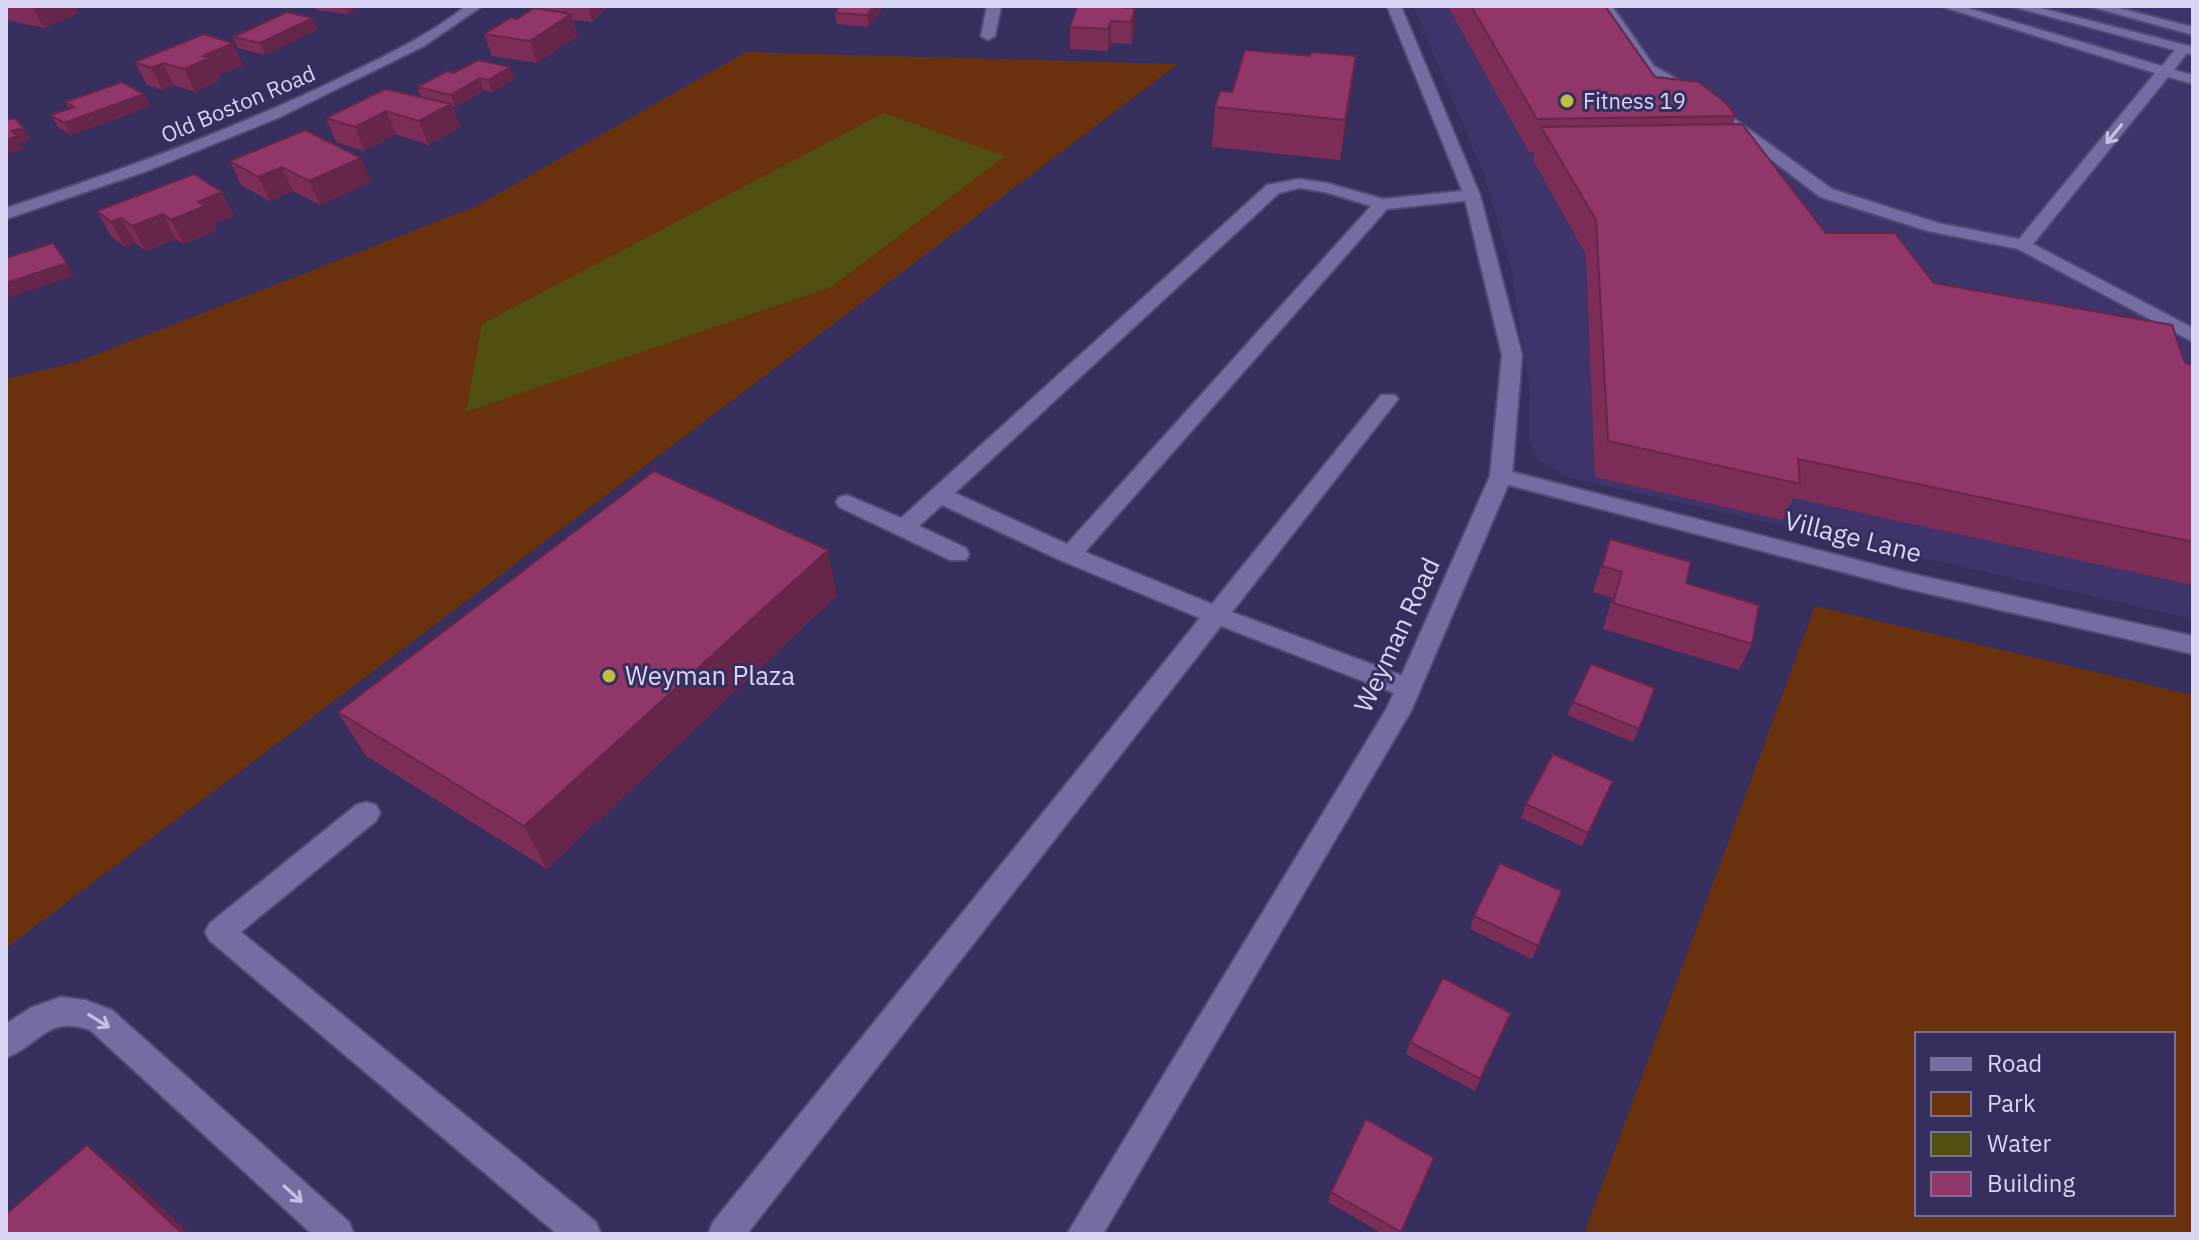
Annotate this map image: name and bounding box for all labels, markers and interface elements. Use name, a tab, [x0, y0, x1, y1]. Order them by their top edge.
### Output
street label: Old Boston Road	[156, 58, 319, 149]
place label: Fitness 19	[1583, 86, 1686, 115]
marker: Fitness 19	[1558, 92, 1576, 110]
one-way arrow	[2106, 123, 2123, 144]
street label: Village Lane	[1781, 503, 1925, 569]
street label: Weyman Road	[1345, 552, 1447, 718]
place label: Weyman Plaza	[625, 658, 795, 692]
marker: Weyman Plaza	[600, 667, 618, 685]
one-way arrow	[87, 1013, 110, 1029]
legend	[1915, 1032, 2175, 1216]
text: Road	[1987, 1047, 2042, 1079]
text: Park	[1987, 1087, 2036, 1119]
text: Water	[1987, 1127, 2051, 1159]
text: Building	[1987, 1167, 2075, 1199]
one-way arrow	[282, 1184, 302, 1202]

